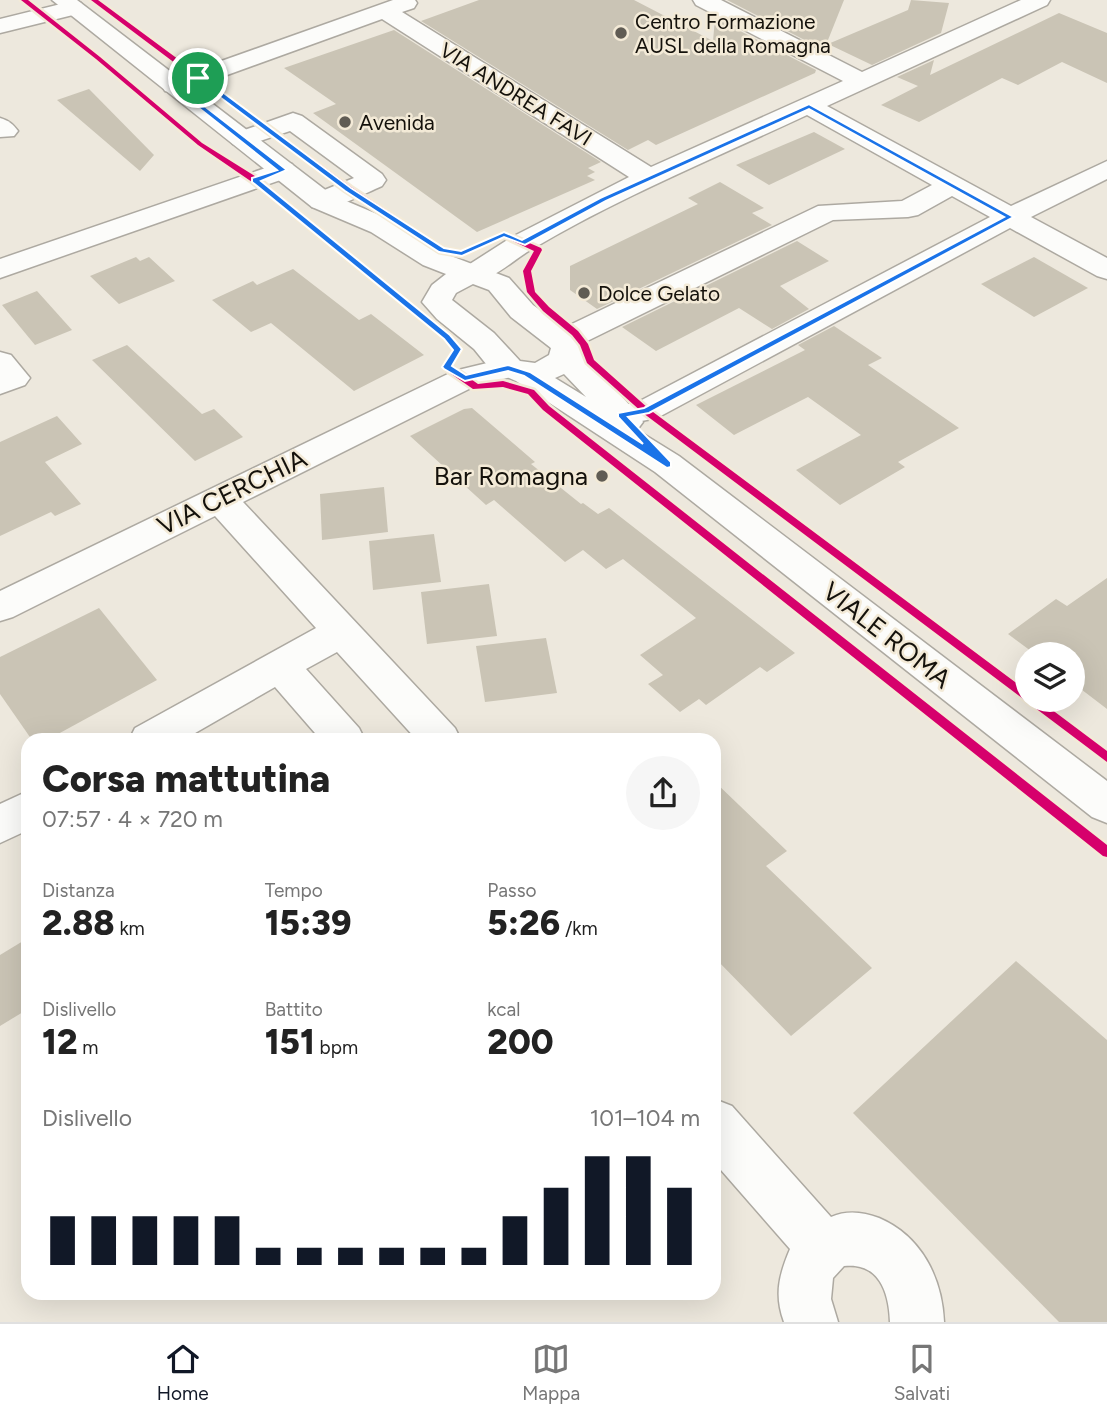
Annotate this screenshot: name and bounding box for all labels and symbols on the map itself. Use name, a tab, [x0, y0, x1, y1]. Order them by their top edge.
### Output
place label: Centro Formazione AUSL della Romagna	[635, 9, 831, 58]
marker: Centro Formazione AUSL della Romagna	[613, 25, 629, 41]
street label: VIA ANDREA FAVI	[435, 37, 597, 151]
pin	[168, 48, 228, 108]
place label: Avenida	[359, 110, 435, 135]
marker: Avenida	[337, 114, 353, 130]
place label: Dolce Gelato	[598, 281, 720, 306]
marker: Dolce Gelato	[576, 285, 592, 301]
street label: VIA CERCHIA	[152, 442, 312, 542]
place label: Bar Romagna	[434, 460, 588, 492]
marker: Bar Romagna	[594, 468, 610, 484]
street label: VIALE ROMA	[816, 575, 958, 695]

